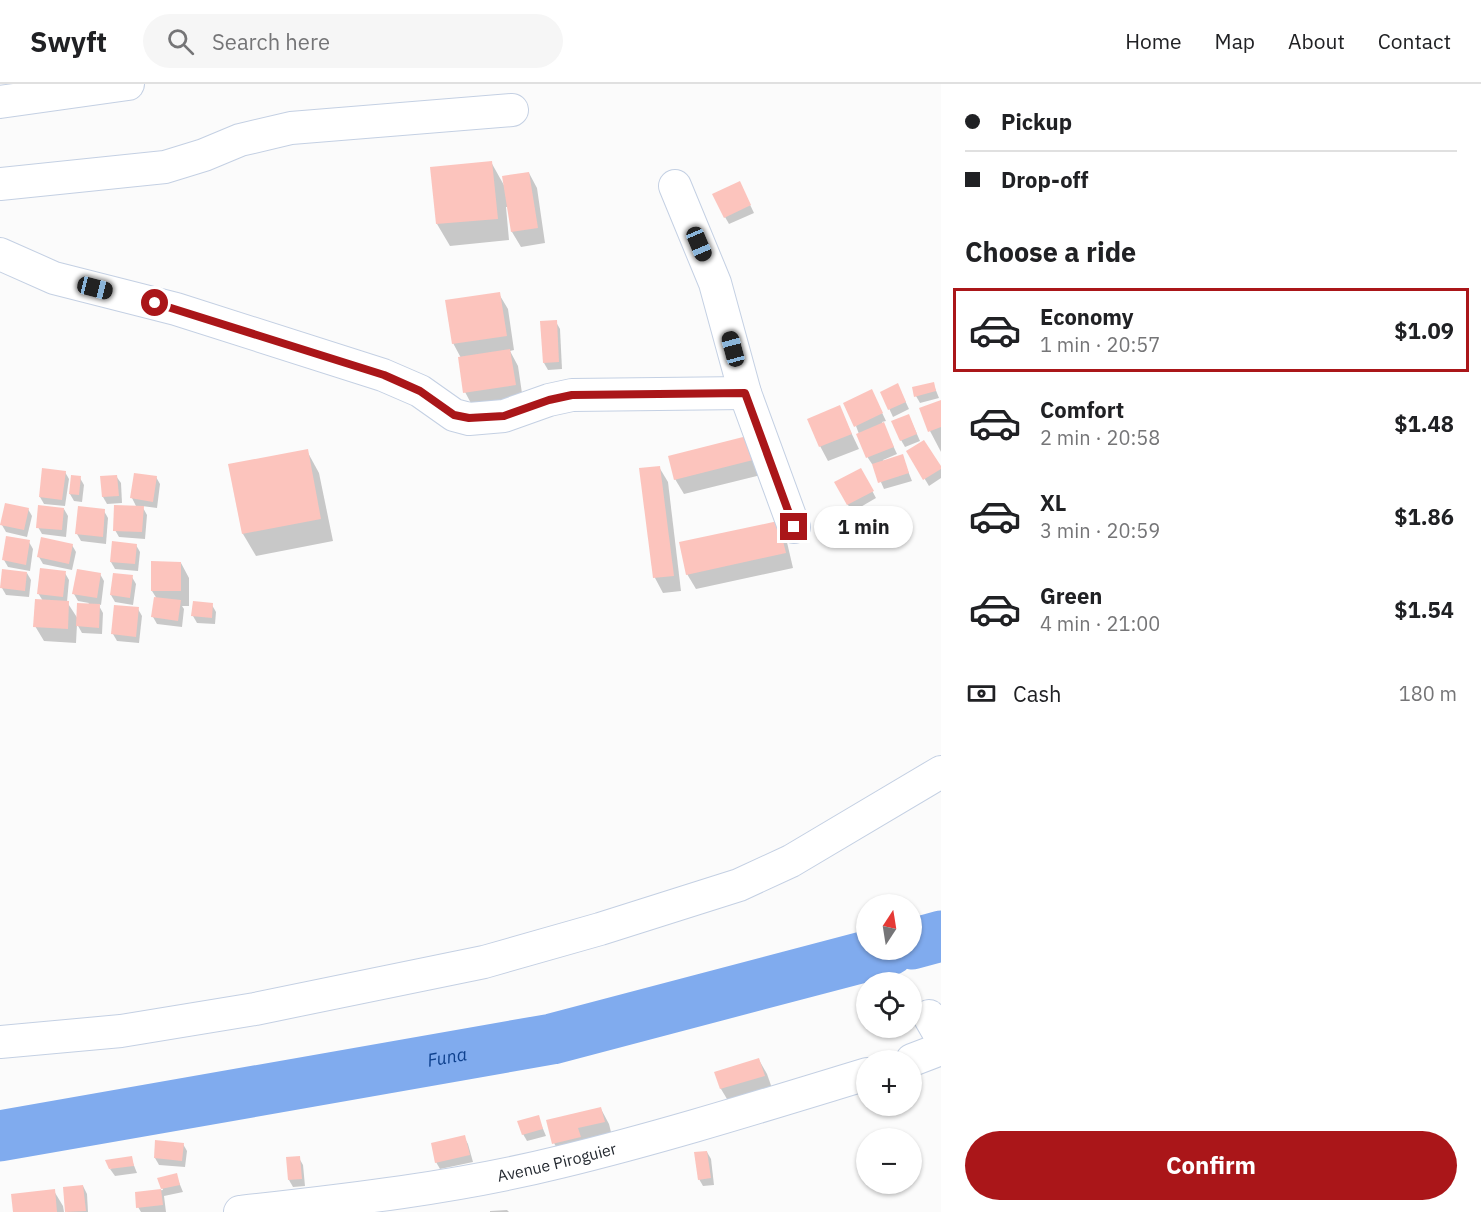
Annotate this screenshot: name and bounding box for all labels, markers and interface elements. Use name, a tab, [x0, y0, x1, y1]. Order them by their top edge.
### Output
search box	[143, 14, 563, 68]
text: Swyft	[30, 23, 107, 60]
icon: search	[164, 25, 197, 58]
text: Search here	[212, 27, 330, 56]
text: Home	[1125, 27, 1182, 55]
text: Map	[1215, 27, 1255, 55]
text: About	[1288, 27, 1345, 55]
text: Contact	[1378, 27, 1451, 55]
text: Pickup	[1001, 107, 1072, 136]
text: Drop-off	[1001, 165, 1088, 194]
car	[684, 224, 714, 264]
text: Choose a ride	[965, 234, 1136, 269]
car	[75, 275, 115, 301]
route start	[141, 289, 168, 316]
text: Economy	[1040, 302, 1134, 331]
icon: car	[968, 303, 1022, 357]
text: $1.09	[1394, 316, 1454, 345]
car	[720, 329, 746, 369]
text: 1 min · 20:57	[1040, 331, 1160, 358]
text: Comfort	[1040, 395, 1124, 424]
icon: car	[968, 396, 1022, 450]
text: $1.48	[1394, 409, 1454, 438]
text: 2 min · 20:58	[1040, 424, 1160, 451]
text: XL	[1040, 488, 1066, 517]
icon: car	[968, 489, 1022, 543]
text: $1.86	[1394, 502, 1454, 531]
callout: 1 min	[815, 506, 914, 548]
route end	[780, 513, 807, 540]
text: 1 min	[837, 513, 890, 540]
text: 3 min · 20:59	[1040, 517, 1160, 544]
text: Green	[1040, 581, 1102, 610]
icon: car	[968, 582, 1022, 636]
text: $1.54	[1394, 595, 1454, 624]
text: 4 min · 21:00	[1040, 610, 1160, 637]
icon: cash	[965, 677, 998, 710]
text: Cash	[1013, 679, 1062, 708]
text: 180 m	[1399, 680, 1457, 707]
north arrow	[856, 894, 922, 960]
map controls	[856, 894, 922, 1194]
button: locate	[856, 972, 922, 1038]
water label: Funa	[425, 1042, 469, 1072]
button: +	[856, 1050, 922, 1116]
button: −	[856, 1128, 922, 1194]
button: Confirm	[965, 1131, 1457, 1200]
street label: Avenue Piroguier	[495, 1138, 619, 1186]

